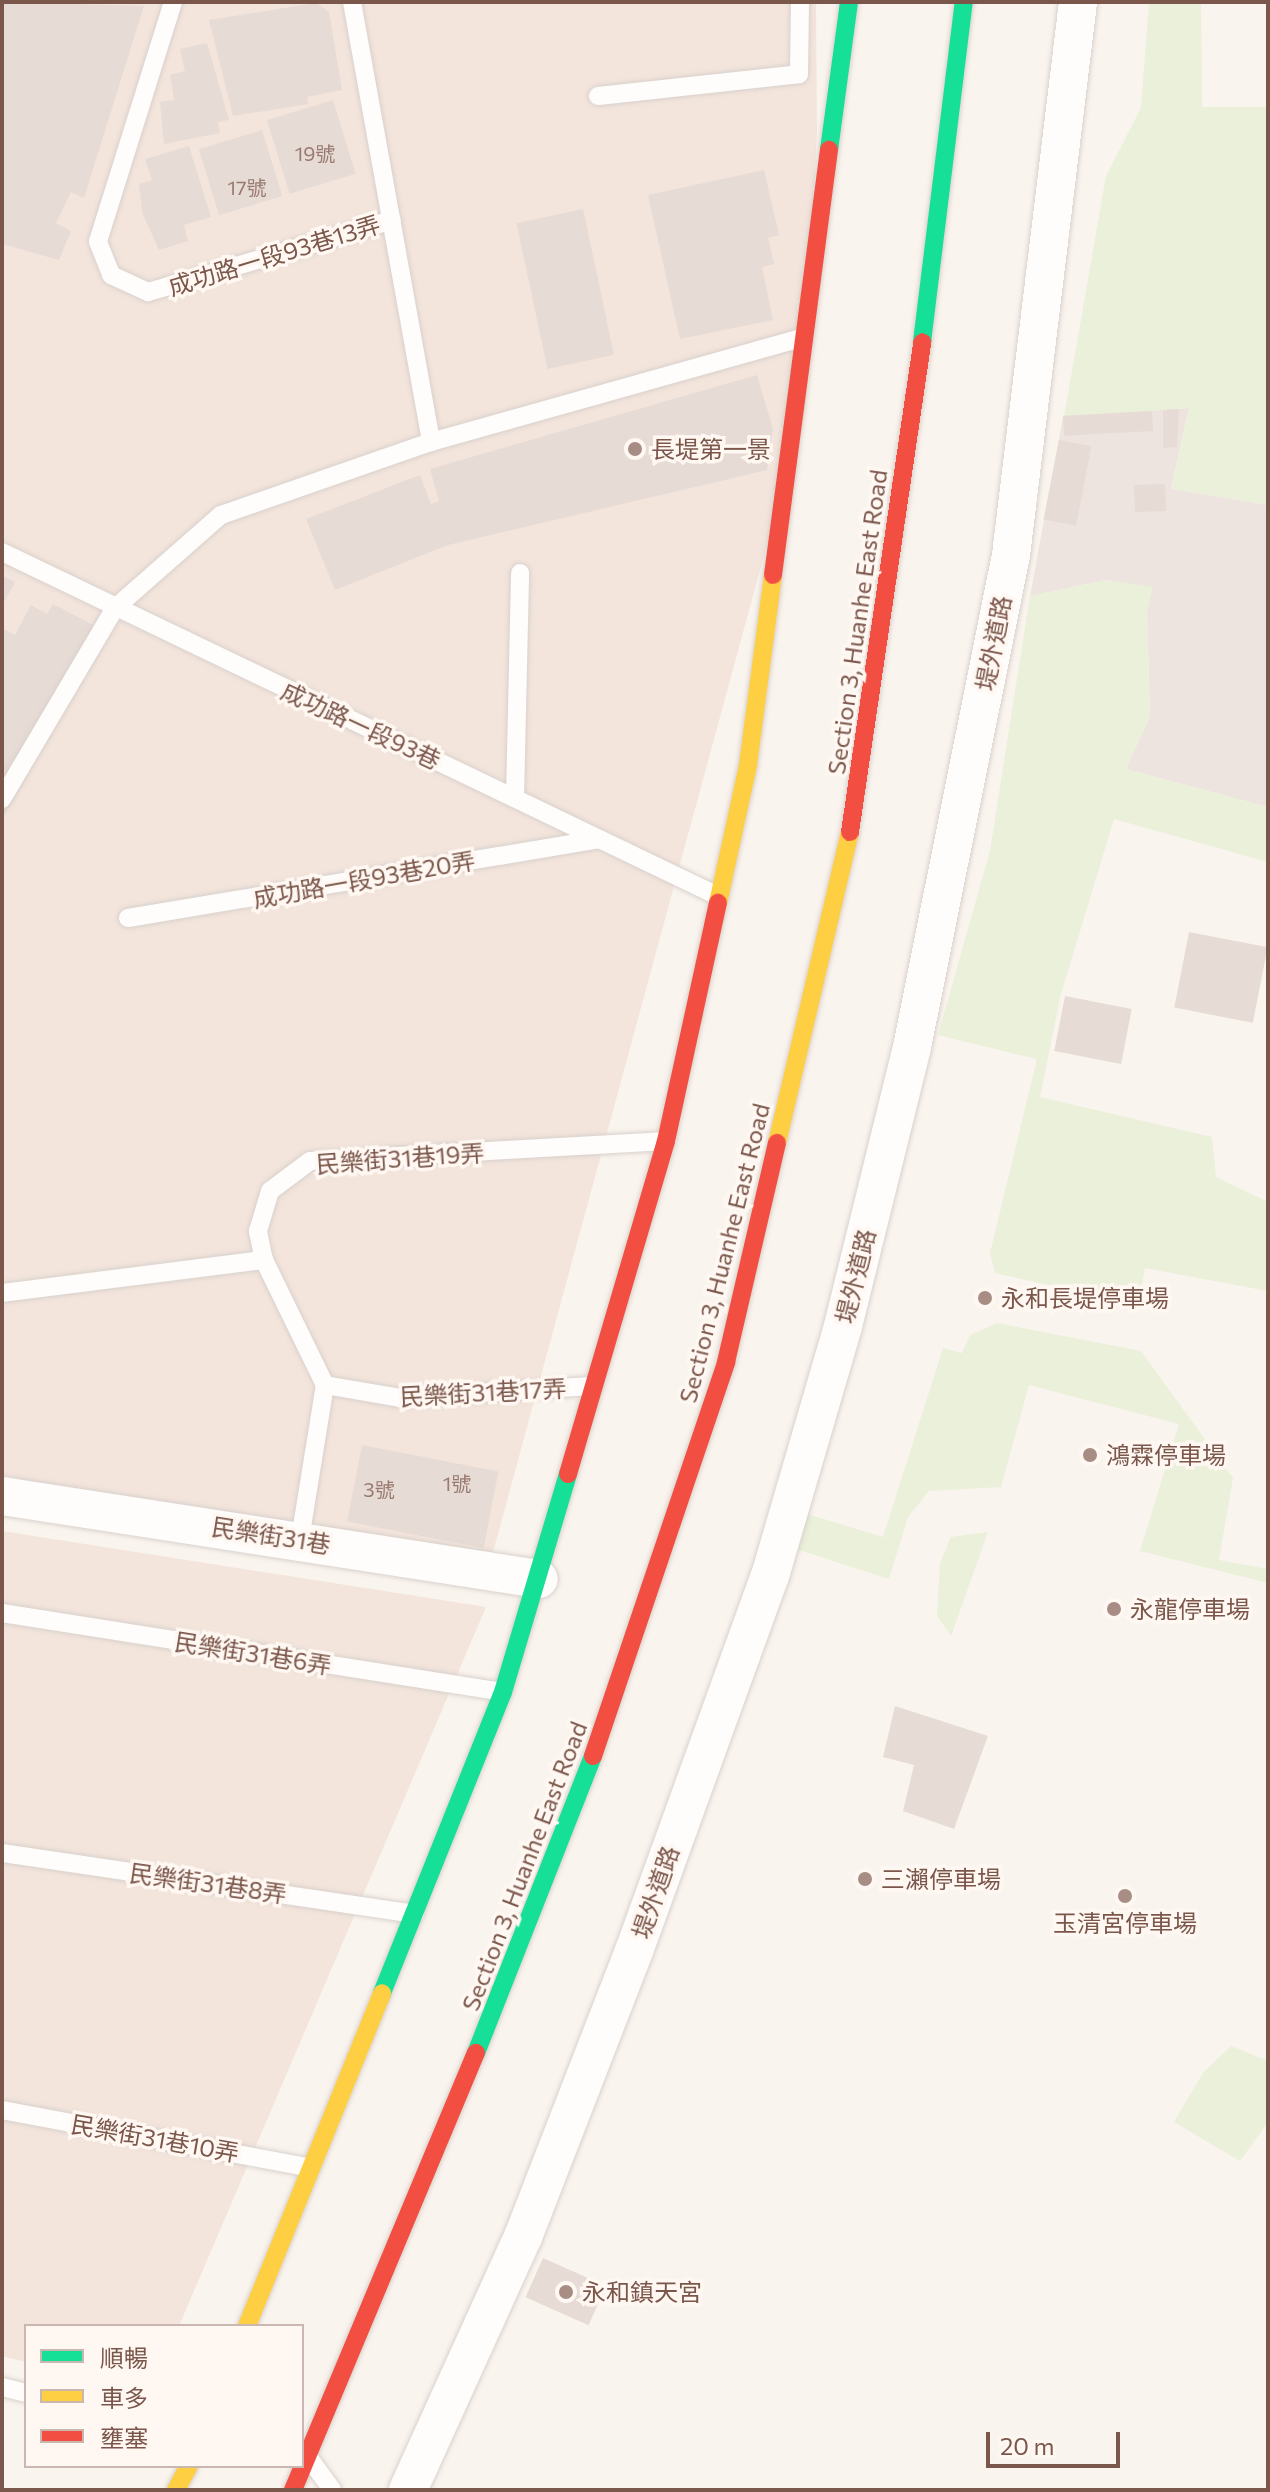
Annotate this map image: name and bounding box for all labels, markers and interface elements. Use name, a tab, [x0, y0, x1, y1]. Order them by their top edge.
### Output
house number: 19號	[295, 141, 335, 165]
house number: 17號	[227, 175, 267, 199]
street label: 成功路一段93巷13弄	[165, 209, 383, 301]
place label: 長堤第一景	[651, 435, 771, 463]
marker: 長堤第一景	[626, 440, 644, 458]
street label: Section 3, Huanhe East Road	[821, 468, 893, 776]
street label: 堤外道路	[970, 593, 1016, 693]
street label: 成功路一段93巷	[277, 676, 445, 774]
street label: 成功路一段93巷20弄	[251, 845, 477, 913]
street label: Section 3, Huanhe East Road	[673, 1100, 775, 1406]
street label: 民樂街31巷19弄	[315, 1138, 485, 1178]
street label: 堤外道路	[829, 1226, 881, 1326]
place label: 永和長堤停車場	[1001, 1284, 1169, 1312]
marker: 永和長堤停車場	[976, 1289, 994, 1307]
street label: 民樂街31巷17弄	[399, 1373, 567, 1411]
place label: 鴻霖停車場	[1106, 1441, 1226, 1469]
marker: 鴻霖停車場	[1081, 1446, 1099, 1464]
house number: 1號	[443, 1471, 471, 1495]
house number: 3號	[363, 1477, 395, 1501]
street label: 民樂街31巷	[210, 1511, 332, 1559]
place label: 永龍停車場	[1130, 1595, 1250, 1623]
marker: 永龍停車場	[1105, 1600, 1123, 1618]
street label: 民樂街31巷6弄	[172, 1626, 334, 1680]
street label: Section 3, Huanhe East Road	[455, 1717, 593, 2015]
street label: 堤外道路	[626, 1842, 684, 1942]
street label: 民樂街31巷8弄	[128, 1858, 288, 1908]
place label: 三瀨停車場	[881, 1865, 1001, 1893]
marker: 三瀨停車場	[856, 1870, 874, 1888]
marker: 玉清宮停車場	[1116, 1887, 1134, 1905]
place label: 玉清宮停車場	[1053, 1909, 1197, 1937]
street label: 民樂街31巷10弄	[69, 2109, 241, 2167]
place label: 永和鎮天宮	[582, 2278, 702, 2306]
marker: 永和鎮天宮	[557, 2283, 575, 2301]
legend	[24, 2324, 304, 2468]
text: 順暢	[100, 2343, 148, 2372]
text: 車多	[100, 2383, 148, 2412]
scale bar	[990, 2416, 1124, 2466]
text: 壅塞	[100, 2423, 148, 2452]
text: 20 m	[1000, 2431, 1054, 2460]

